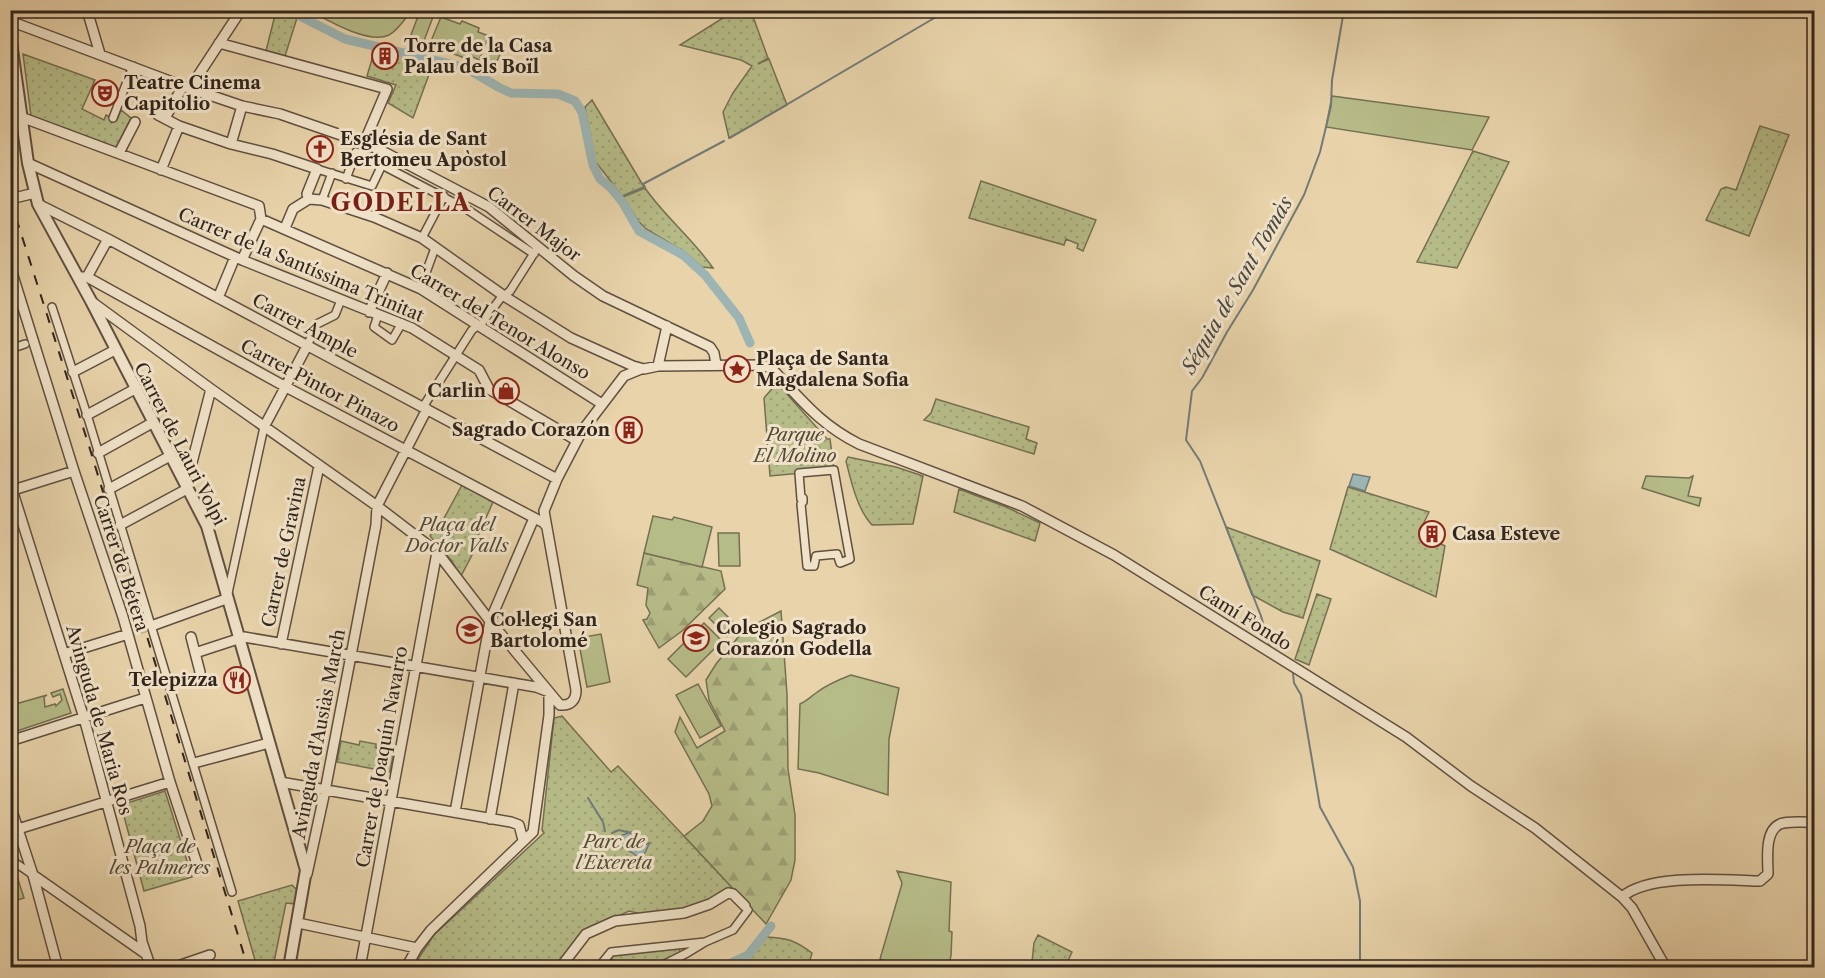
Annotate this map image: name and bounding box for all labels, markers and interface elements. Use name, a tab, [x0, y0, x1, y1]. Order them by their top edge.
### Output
place label: Torre de la Casa Palau dels Boïl	[404, 35, 553, 78]
building icon: Torre de la Casa Palau dels Boïl	[370, 41, 400, 71]
place label: Teatre Cinema Capitolio	[124, 72, 261, 115]
theatre icon: Teatre Cinema Capitolio	[90, 78, 120, 108]
place label: Església de Sant Bertomeu Apòstol	[340, 128, 507, 171]
church icon: Església de Sant Bertomeu Apòstol	[305, 134, 335, 164]
street label: Carrer Major	[483, 182, 586, 267]
district label: GODELLA	[331, 188, 471, 217]
water label: Séquia de Sant Tomàs	[1176, 192, 1298, 379]
street label: Carrer de la Santíssima Trinitat	[175, 203, 428, 327]
street label: Carrer del Tenor Alonso	[406, 259, 594, 385]
street label: Carrer Ample	[248, 289, 362, 363]
street label: Carrer Pintor Pinazo	[237, 335, 403, 437]
place label: Plaça de Santa Magdalena Sofia	[756, 348, 909, 391]
place icon: Plaça de Santa Magdalena Sofia	[722, 354, 752, 384]
street label: Carrer de Lauri Volpi	[129, 359, 231, 530]
shop icon: Carlin	[491, 376, 521, 406]
place label: Carlin	[427, 380, 487, 402]
building icon: Sagrado Corazón	[614, 415, 644, 445]
place label: Sagrado Corazón	[452, 419, 611, 441]
park label: Parque El Molino	[752, 424, 836, 467]
street label: Carrer de Gravina	[257, 474, 311, 629]
street label: Carrer de Bétera	[89, 492, 154, 635]
park label: Plaça del Doctor Valls	[403, 514, 509, 557]
building icon: Casa Esteve	[1417, 519, 1447, 549]
place label: Casa Esteve	[1452, 523, 1561, 545]
street label: Camí Fondo	[1194, 581, 1296, 655]
place label: Col·legi San Bartolomé	[490, 609, 598, 652]
school or university icon: Col·legi San Bartolomé	[455, 615, 485, 645]
place label: Colegio Sagrado Corazón Godella	[716, 617, 873, 660]
street label: Avinguda de Maria Ros	[61, 621, 137, 818]
school or university icon: Colegio Sagrado Corazón Godella	[681, 623, 711, 653]
street label: Avinguda d'Ausiàs March	[288, 627, 350, 842]
street label: Carrer de Joaquín Navarro	[352, 645, 412, 869]
restaurant icon: Telepizza	[222, 665, 252, 695]
place label: Telepizza	[129, 669, 219, 691]
park label: Parc de l'Eixereta	[576, 831, 652, 874]
park label: Plaça de les Palmeres	[110, 836, 210, 879]

